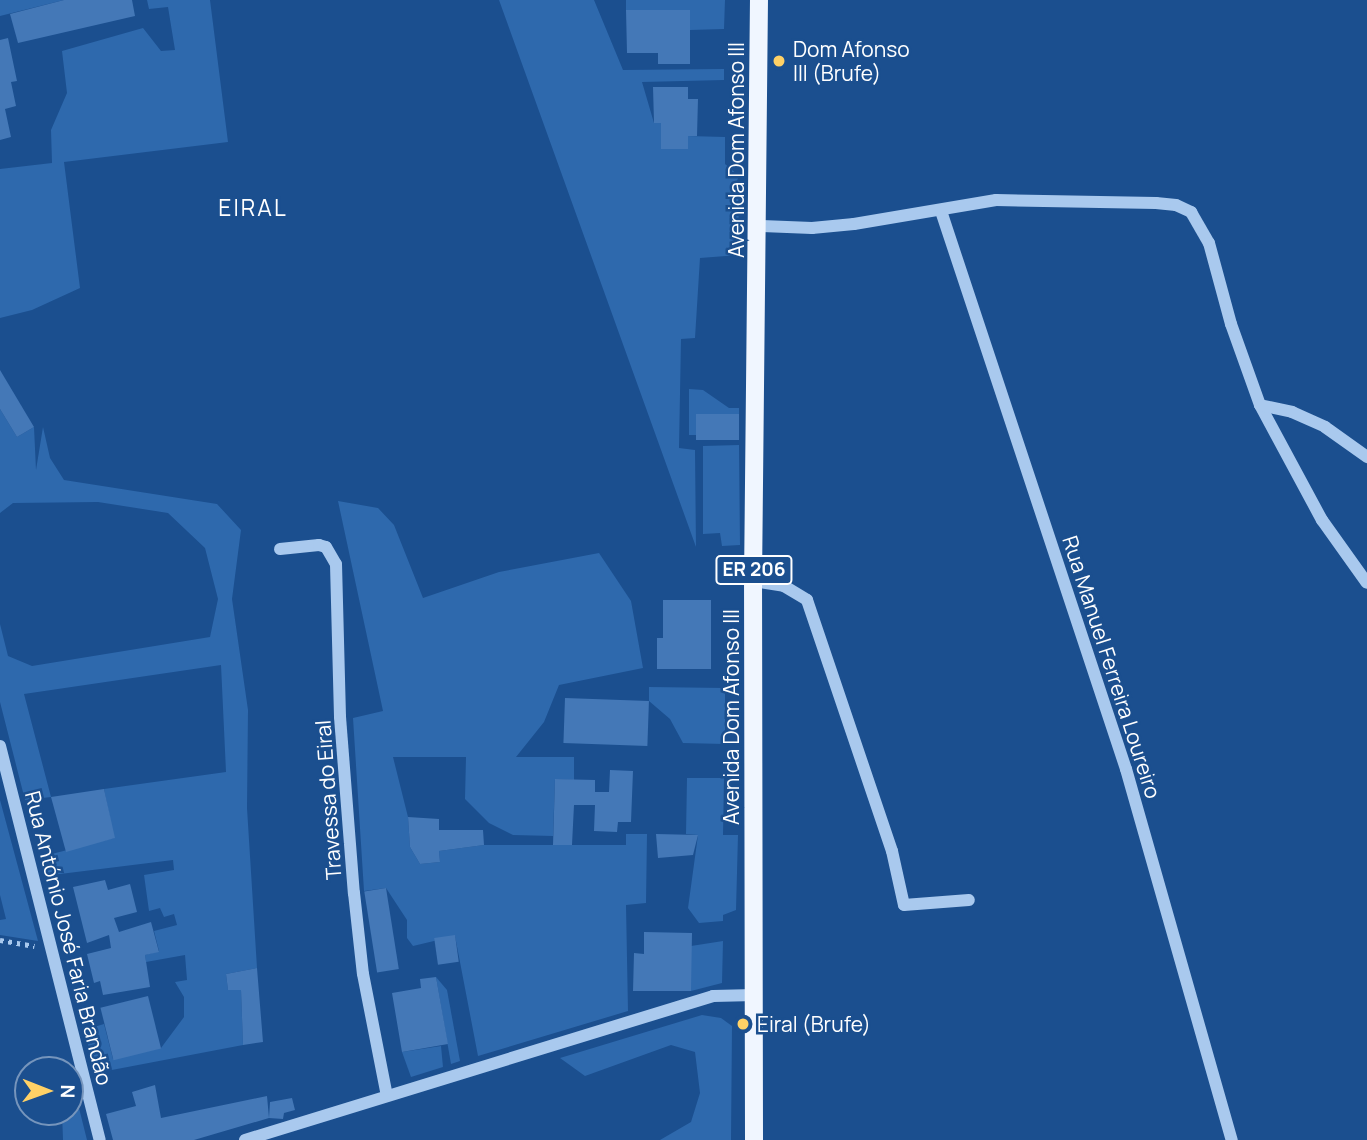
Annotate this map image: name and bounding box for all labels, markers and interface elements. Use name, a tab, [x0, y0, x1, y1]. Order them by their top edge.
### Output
place label: Dom Afonso III (Brufe)	[793, 36, 910, 86]
street label: Avenida Dom Afonso III	[723, 42, 749, 258]
marker: Dom Afonso III (Brufe)	[771, 53, 787, 69]
district label: EIRAL	[219, 193, 287, 221]
street label: Rua Manuel Ferreira Loureiro	[1058, 532, 1166, 802]
road number: ER 206	[714, 554, 794, 586]
street label: Avenida Dom Afonso III	[718, 609, 744, 825]
street label: Travessa do Eiral	[310, 719, 346, 881]
street label: Rua António José Faria Brandão	[20, 788, 118, 1088]
place label: Eiral (Brufe)	[757, 1011, 871, 1037]
marker: Eiral (Brufe)	[735, 1016, 751, 1032]
north arrow	[14, 1056, 84, 1126]
text: N	[55, 1084, 81, 1098]

